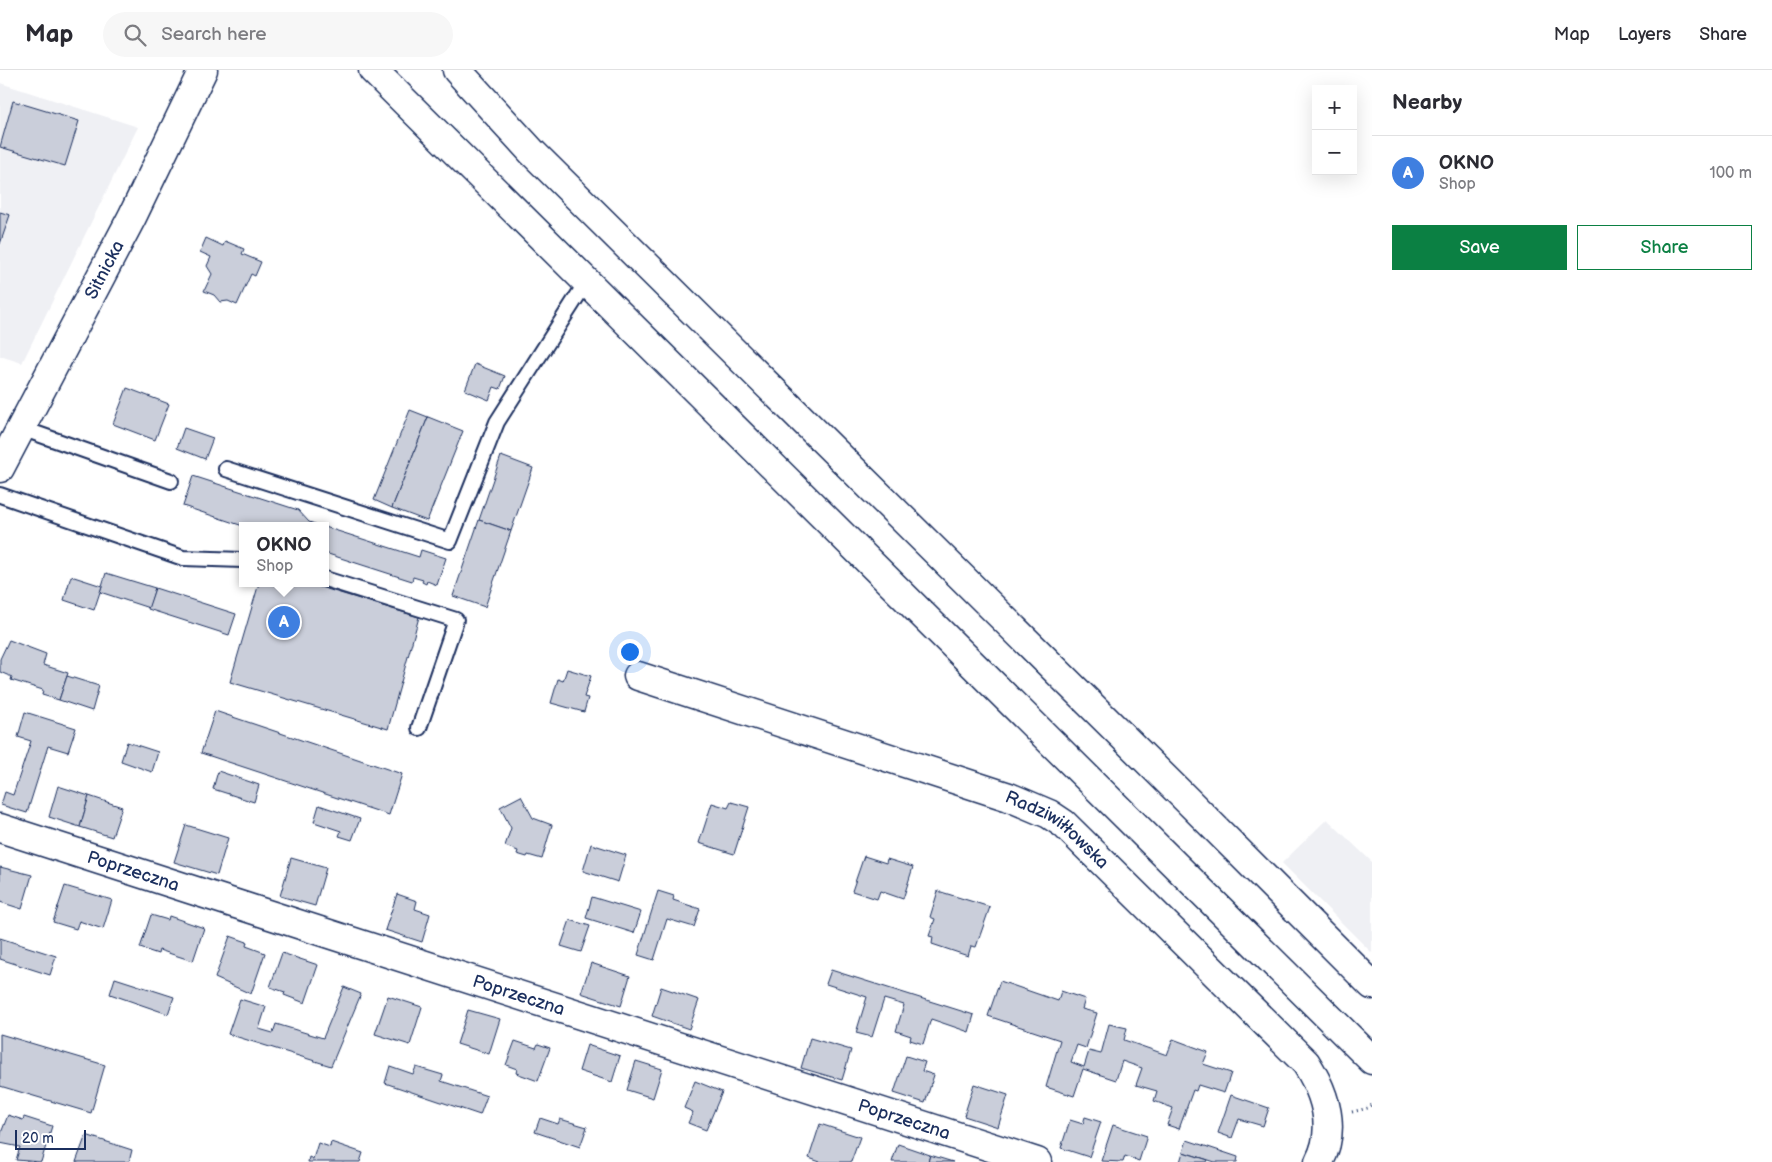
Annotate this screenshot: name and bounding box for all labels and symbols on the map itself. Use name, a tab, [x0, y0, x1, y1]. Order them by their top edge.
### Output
street label: Sitnicka	[80, 237, 128, 303]
pin: A	[268, 603, 300, 641]
your location	[617, 639, 643, 665]
street label: Radziwiłłowska	[1002, 786, 1113, 873]
street label: Poprzeczna	[84, 846, 182, 896]
street label: Poprzeczna	[470, 970, 568, 1020]
street label: Poprzeczna	[855, 1095, 953, 1144]
scale bar	[15, 1127, 86, 1150]

